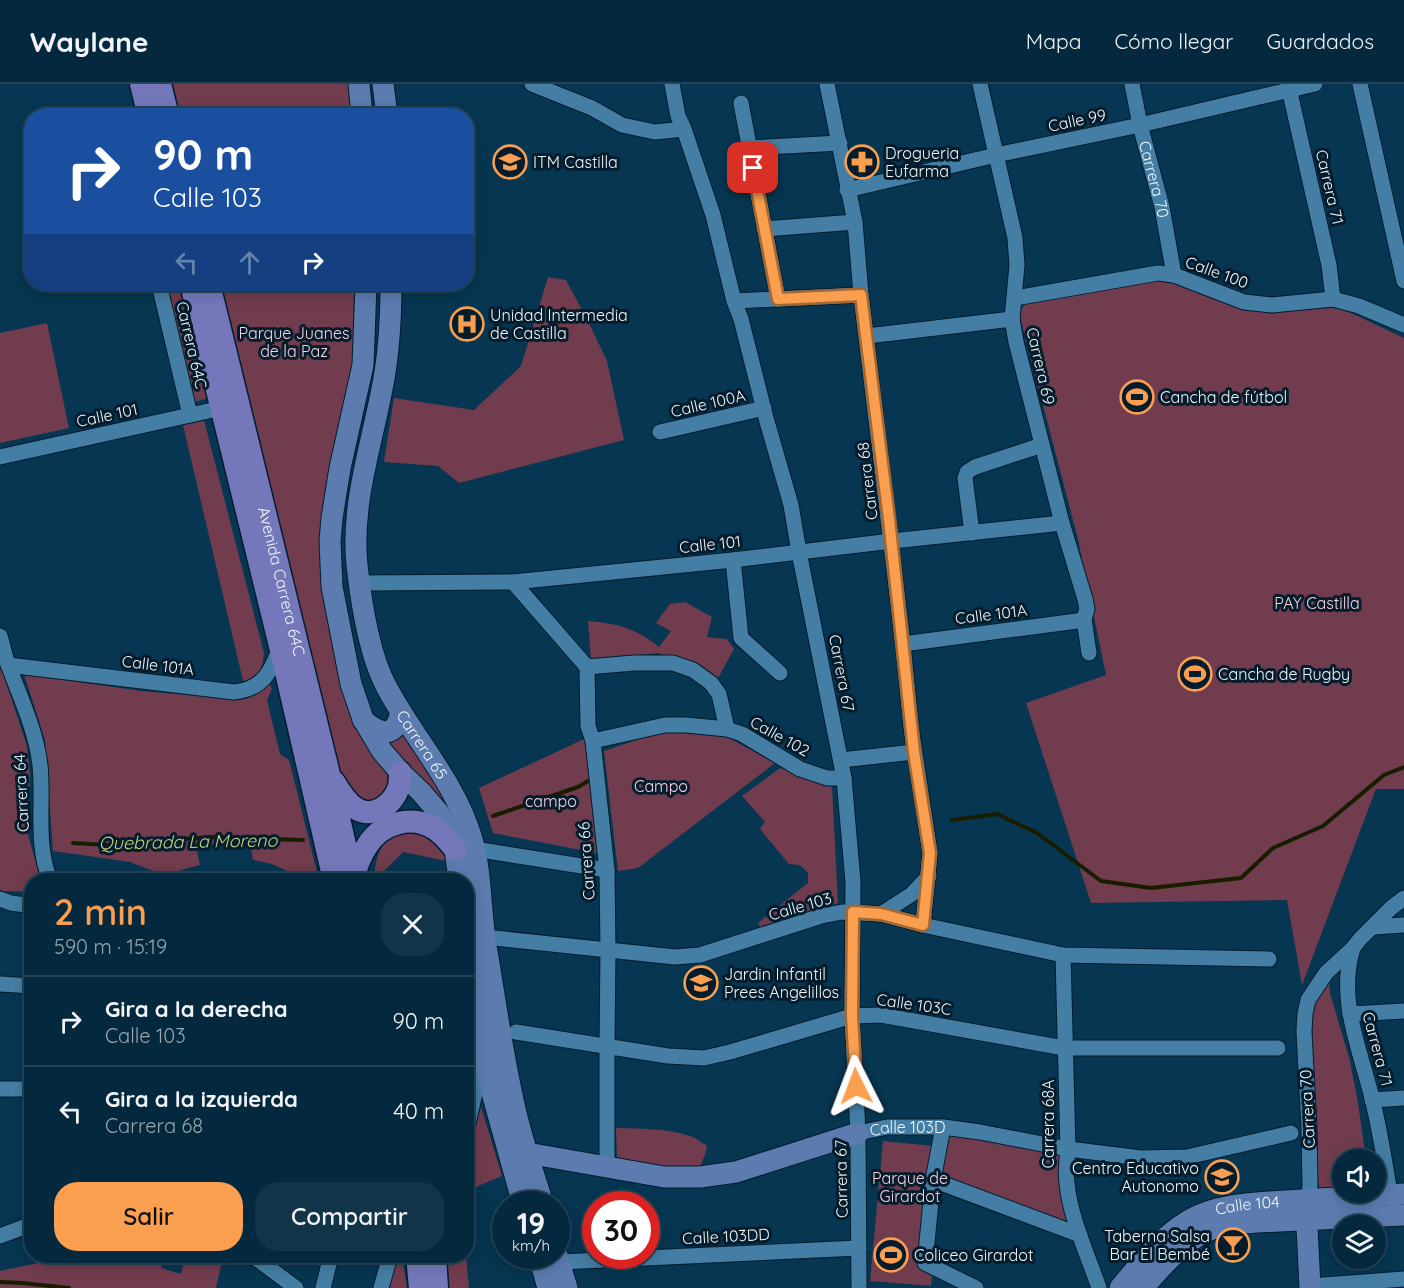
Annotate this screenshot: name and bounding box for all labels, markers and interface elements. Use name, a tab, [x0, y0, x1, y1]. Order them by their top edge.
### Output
text: Waylane	[30, 24, 149, 59]
text: Mapa	[1026, 28, 1081, 54]
text: Cómo llegar	[1114, 28, 1233, 54]
text: Guardados	[1266, 28, 1374, 54]
street label: Calle 99	[1046, 104, 1108, 136]
text: 90 m	[153, 128, 253, 181]
icon: right	[54, 132, 132, 210]
street label: Carrera 70	[1135, 139, 1174, 219]
pin	[727, 142, 778, 193]
place label: Drogueria Eufarma	[885, 143, 959, 181]
school or university icon: ITM Castilla	[492, 144, 528, 180]
pharmacy icon: Drogueria Eufarma	[844, 144, 880, 180]
street label: Carrera 71	[1312, 148, 1348, 226]
icon: arrive	[736, 151, 769, 184]
place label: ITM Castilla	[533, 152, 618, 172]
text: Calle 103	[153, 180, 262, 214]
icon: left	[170, 246, 203, 279]
icon: ahead	[233, 246, 266, 279]
icon: right	[296, 246, 329, 279]
street label: Calle 100	[1183, 251, 1251, 293]
street label: Carrera 64C	[172, 299, 212, 391]
place label: Unidad Intermedia de Castilla	[490, 305, 628, 343]
hospital icon: Unidad Intermedia de Castilla	[449, 306, 485, 342]
park label: Parque Juanes de la Paz	[239, 323, 349, 361]
street label: Carrera 69	[1022, 325, 1060, 407]
sports icon: Cancha de fútbol	[1119, 379, 1155, 415]
street label: Calle 100A	[669, 385, 747, 421]
place label: Cancha de fútbol	[1160, 387, 1287, 407]
street label: Calle 101	[75, 399, 139, 431]
street label: Carrera 68	[852, 441, 882, 521]
street label: Avenida Carrera 64C	[254, 505, 310, 658]
street label: Calle 101	[678, 531, 742, 557]
park label: PAY Castilla	[1274, 593, 1360, 613]
street label: Calle 101A	[954, 600, 1028, 628]
street label: Carrera 67	[825, 633, 859, 713]
street label: Calle 101A	[121, 651, 195, 679]
sports icon: Cancha de Rugby	[1177, 656, 1213, 692]
place label: Cancha de Rugby	[1218, 664, 1350, 684]
street label: Carrera 65	[392, 706, 452, 783]
street label: Calle 102	[747, 711, 813, 761]
street label: Carrera 64	[9, 753, 33, 833]
park label: Campo	[634, 776, 688, 796]
park label: campo	[525, 791, 577, 811]
street label: Carrera 66	[573, 821, 599, 901]
water label: Quebrada La Moreno	[98, 828, 279, 855]
street label: Calle 103	[766, 887, 834, 925]
text: 2 min	[54, 889, 147, 934]
button: close	[381, 893, 444, 956]
text: 590 m · 15:19	[54, 934, 167, 959]
place label: Jardin Infantil Prees Angelillos	[724, 964, 839, 1002]
school or university icon: Jardin Infantil Prees Angelillos	[683, 965, 719, 1001]
street label: Calle 103C	[875, 989, 953, 1019]
text: Gira a la derecha	[105, 995, 288, 1023]
icon: right	[54, 1005, 87, 1038]
text: 90 m	[393, 1007, 444, 1035]
street label: Carrera 71	[1358, 1010, 1398, 1088]
text: Calle 103	[105, 1023, 186, 1048]
position arrow	[824, 1054, 888, 1118]
street label: Carrera 70	[1295, 1069, 1319, 1149]
street label: Carrera 68A	[1038, 1080, 1058, 1168]
text: Gira a la izquierda	[105, 1085, 298, 1113]
icon: left	[54, 1095, 87, 1128]
text: 40 m	[393, 1097, 444, 1125]
text: Carrera 68	[105, 1113, 203, 1138]
street label: Calle 103D	[868, 1117, 945, 1140]
street label: Carrera 67	[830, 1140, 852, 1218]
map controls	[1332, 1149, 1386, 1269]
button: sound	[1332, 1149, 1386, 1203]
place label: Centro Educativo Autonomo	[1072, 1158, 1199, 1196]
school or university icon: Centro Educativo Autonomo	[1204, 1159, 1240, 1195]
park label: Parque de Girardot	[872, 1168, 948, 1206]
button: Salir	[54, 1182, 243, 1251]
button: Compartir	[255, 1182, 444, 1251]
speed limit sign: 30	[582, 1191, 660, 1269]
street label: Calle 104	[1213, 1191, 1280, 1219]
text: 19	[517, 1204, 545, 1242]
button: layers	[1332, 1215, 1386, 1269]
street label: Calle 103DD	[682, 1224, 770, 1248]
place label: Taberna Salsa Bar El Bembé	[1104, 1226, 1210, 1264]
bar icon: Taberna Salsa Bar El Bembé	[1215, 1227, 1251, 1263]
text: km/h	[512, 1236, 550, 1255]
sports icon: Coliceo Girardot	[873, 1237, 909, 1273]
place label: Coliceo Girardot	[914, 1245, 1033, 1265]

